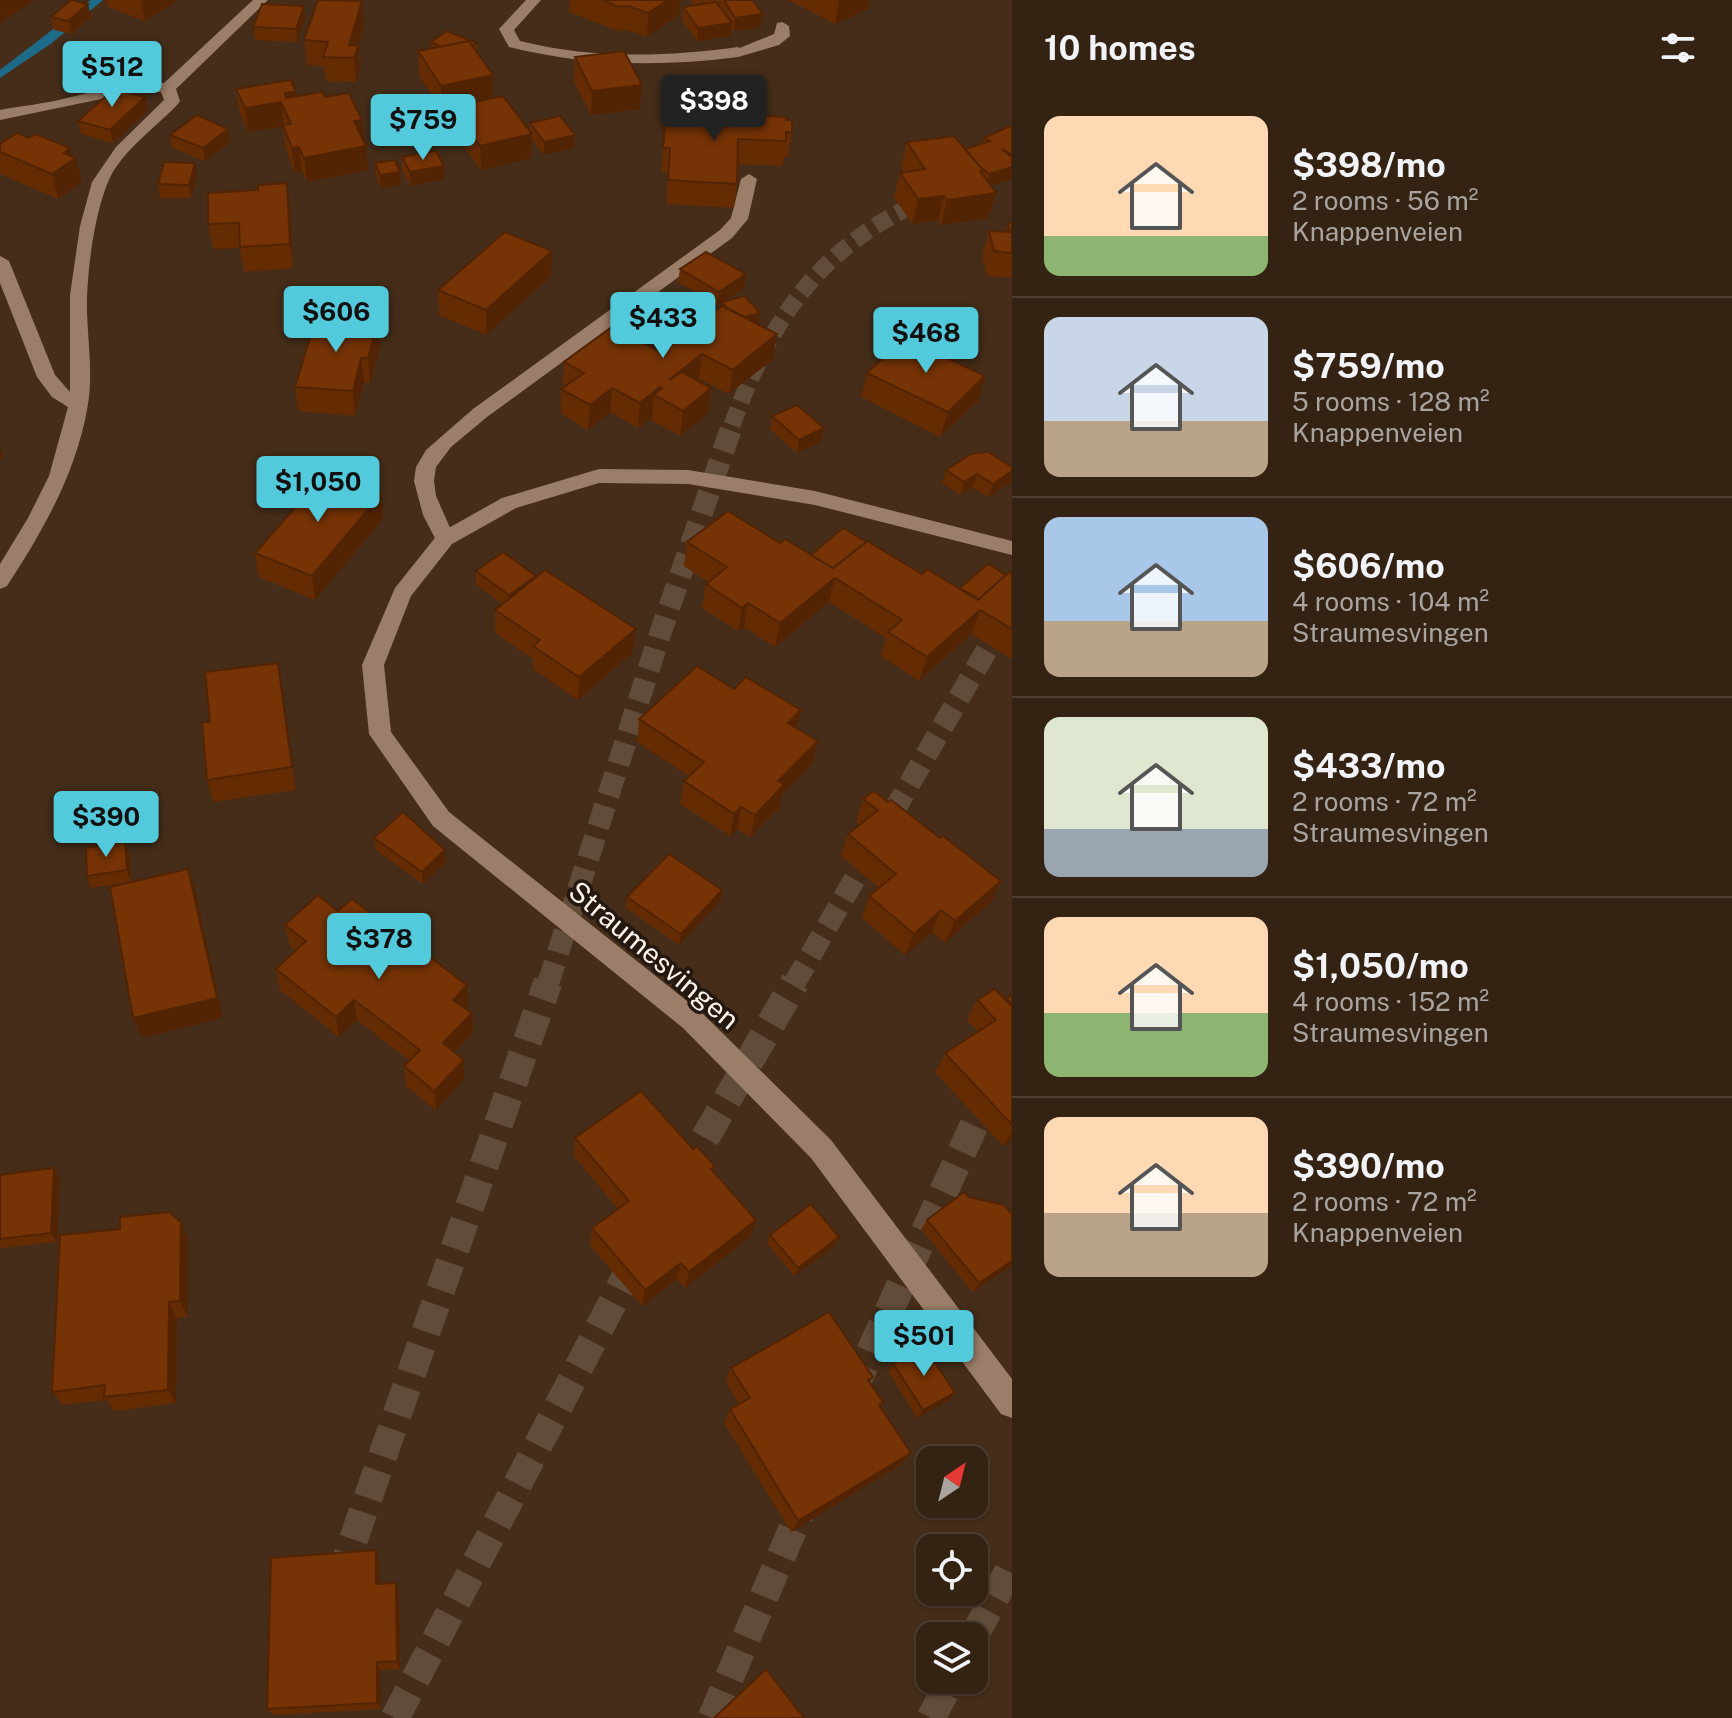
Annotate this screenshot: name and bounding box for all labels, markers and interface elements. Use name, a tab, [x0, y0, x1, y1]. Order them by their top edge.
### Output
icon: filters	[1656, 26, 1700, 70]
text: 10 homes	[1044, 28, 1196, 68]
pin: $512	[65, 41, 159, 109]
text: $512	[81, 51, 143, 82]
pin: $398	[667, 75, 761, 143]
text: $398	[679, 85, 749, 116]
pin: $759	[376, 94, 470, 162]
text: $759	[389, 104, 457, 135]
text: $398/mo	[1292, 145, 1446, 185]
icon: home	[1108, 148, 1204, 244]
text: 2 rooms · 56 m²	[1292, 185, 1478, 216]
text: Knappenveien	[1292, 216, 1463, 247]
pin: $606	[289, 286, 383, 354]
pin: $433	[616, 292, 710, 360]
text: $606	[302, 296, 370, 327]
text: $433	[628, 302, 698, 333]
pin: $468	[879, 307, 973, 375]
text: $468	[891, 317, 961, 348]
text: $759/mo	[1292, 346, 1445, 386]
icon: home	[1108, 349, 1204, 445]
text: 5 rooms · 128 m²	[1292, 386, 1489, 417]
text: Knappenveien	[1292, 417, 1463, 448]
pin: $1,050	[253, 456, 383, 524]
text: $1,050	[274, 466, 362, 497]
text: $606/mo	[1292, 546, 1445, 586]
icon: home	[1108, 549, 1204, 645]
text: 4 rooms · 104 m²	[1292, 586, 1489, 617]
text: Straumesvingen	[1292, 617, 1489, 648]
text: $433/mo	[1292, 746, 1446, 786]
icon: home	[1108, 749, 1204, 845]
text: 2 rooms · 72 m²	[1292, 786, 1477, 817]
pin: $390	[59, 791, 153, 859]
text: $390	[72, 801, 140, 832]
text: Straumesvingen	[1292, 817, 1489, 848]
street label: Straumesvingen	[563, 874, 746, 1035]
pin: $378	[332, 913, 426, 981]
text: $378	[345, 923, 413, 954]
text: $1,050/mo	[1292, 946, 1469, 986]
icon: home	[1108, 949, 1204, 1045]
text: 4 rooms · 152 m²	[1292, 986, 1489, 1017]
text: Straumesvingen	[1292, 1017, 1489, 1048]
text: $390/mo	[1292, 1146, 1445, 1186]
icon: home	[1108, 1149, 1204, 1245]
text: 2 rooms · 72 m²	[1292, 1186, 1477, 1217]
text: Knappenveien	[1292, 1217, 1463, 1248]
pin: $501	[877, 1310, 971, 1378]
text: $501	[892, 1320, 956, 1351]
north arrow	[916, 1446, 988, 1518]
map controls	[916, 1446, 988, 1694]
button: locate	[916, 1534, 988, 1606]
button: layers	[916, 1622, 988, 1694]

